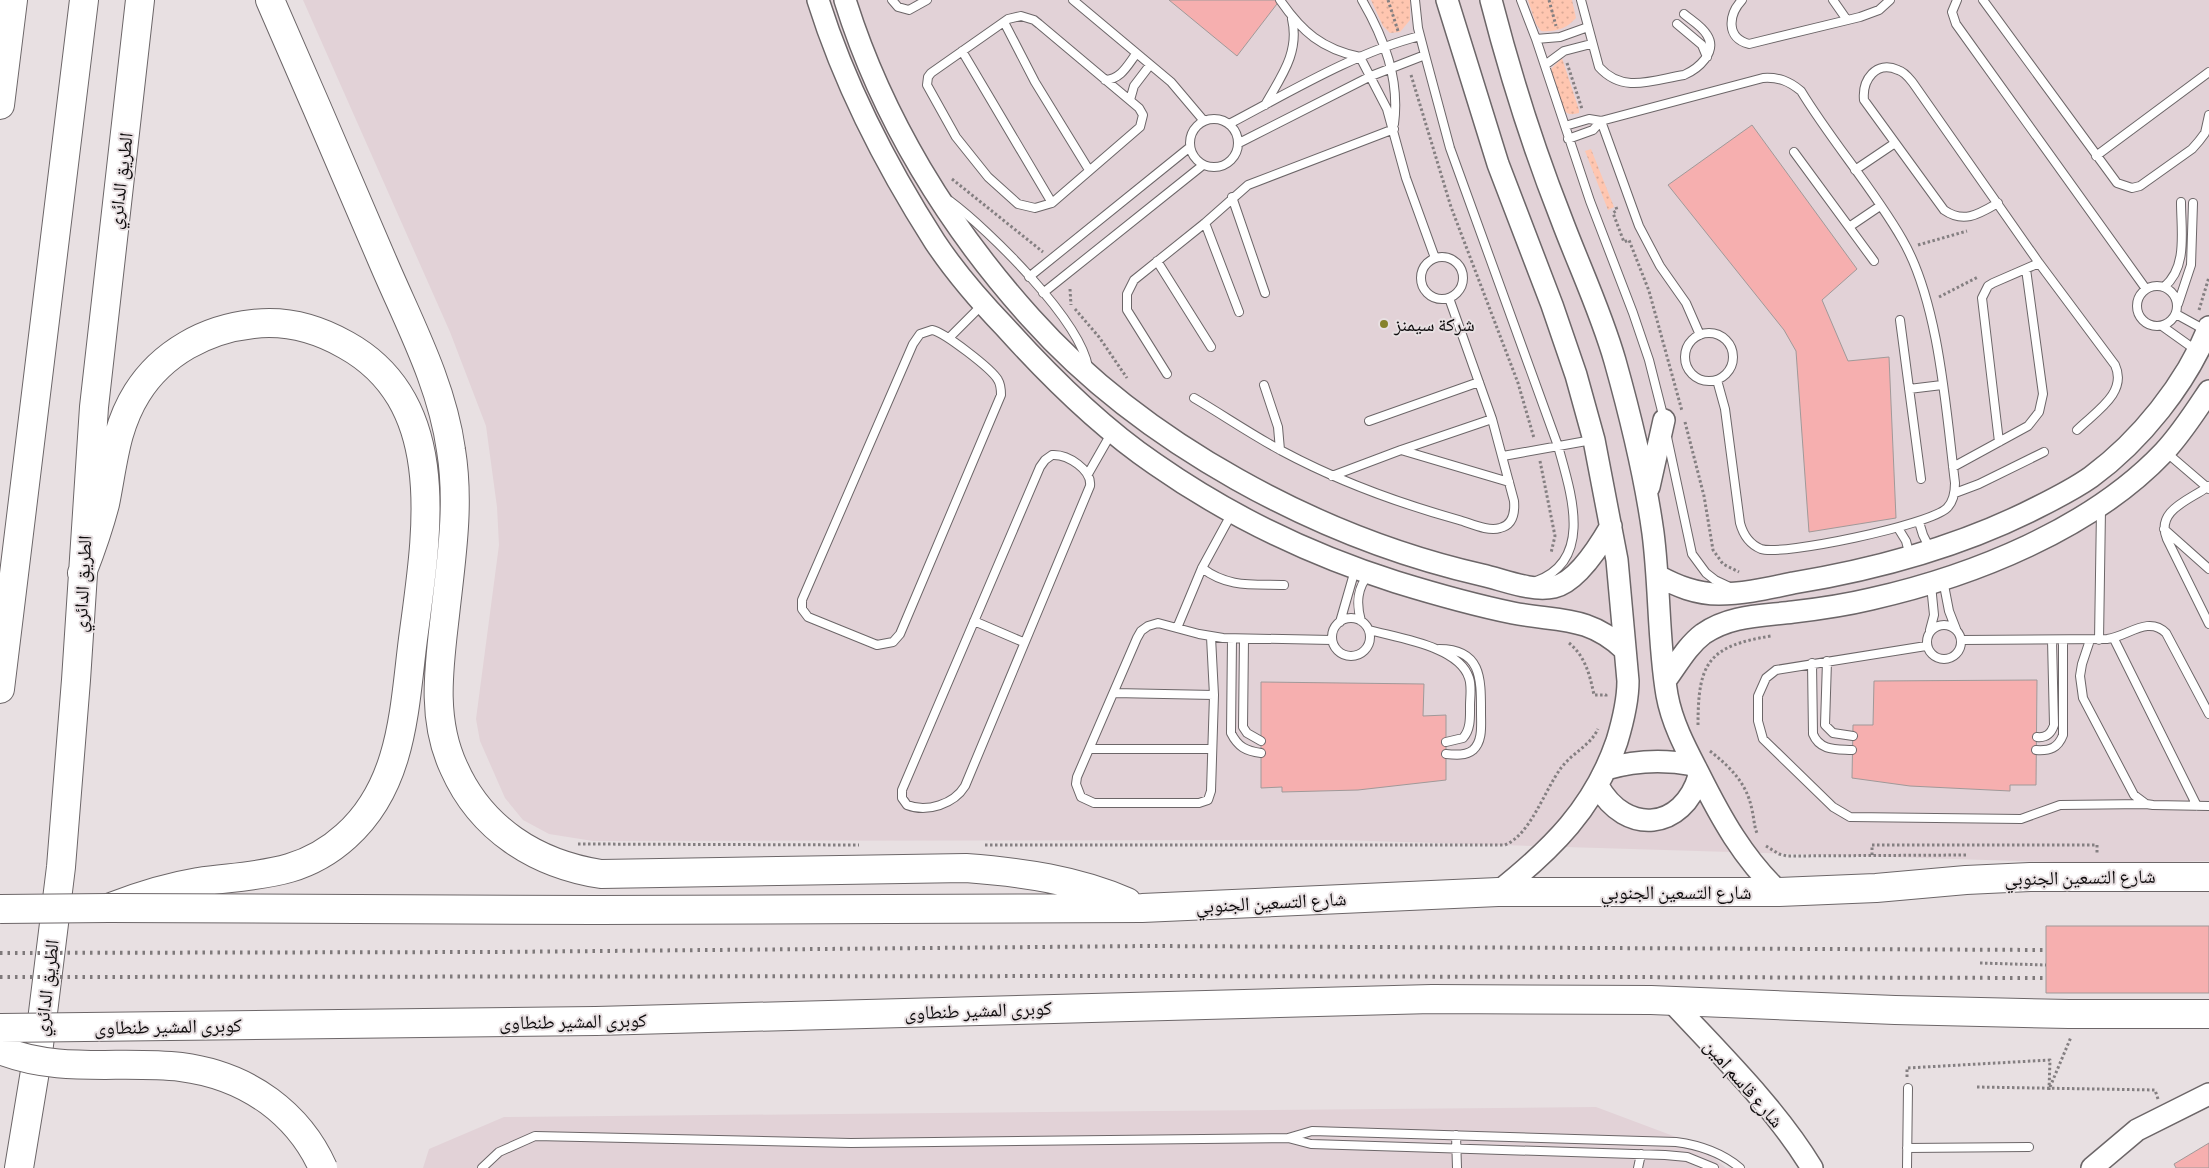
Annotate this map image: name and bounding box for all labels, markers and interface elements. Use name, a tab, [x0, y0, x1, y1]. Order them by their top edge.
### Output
street label: الطريق الدائري	[102, 131, 142, 231]
place label: شركة سيمنز	[1393, 312, 1475, 336]
marker: شركة سيمنز	[1378, 318, 1390, 330]
street label: الطريق الدائري	[67, 535, 100, 633]
street label: شارع التسعين الجنوبي	[2004, 864, 2156, 894]
street label: شارع التسعين الجنوبي	[1600, 880, 1752, 908]
street label: شارع التسعين الجنوبي	[1195, 886, 1347, 922]
street label: الطريق الدائري	[28, 938, 68, 1038]
street label: كوبرى المشير طنطاوى	[904, 995, 1052, 1025]
street label: كوبرى المشير طنطاوى	[499, 1008, 647, 1034]
street label: كوبرى المشير طنطاوى	[94, 1013, 242, 1039]
street label: شارع قاسم امين	[1698, 1034, 1789, 1133]

